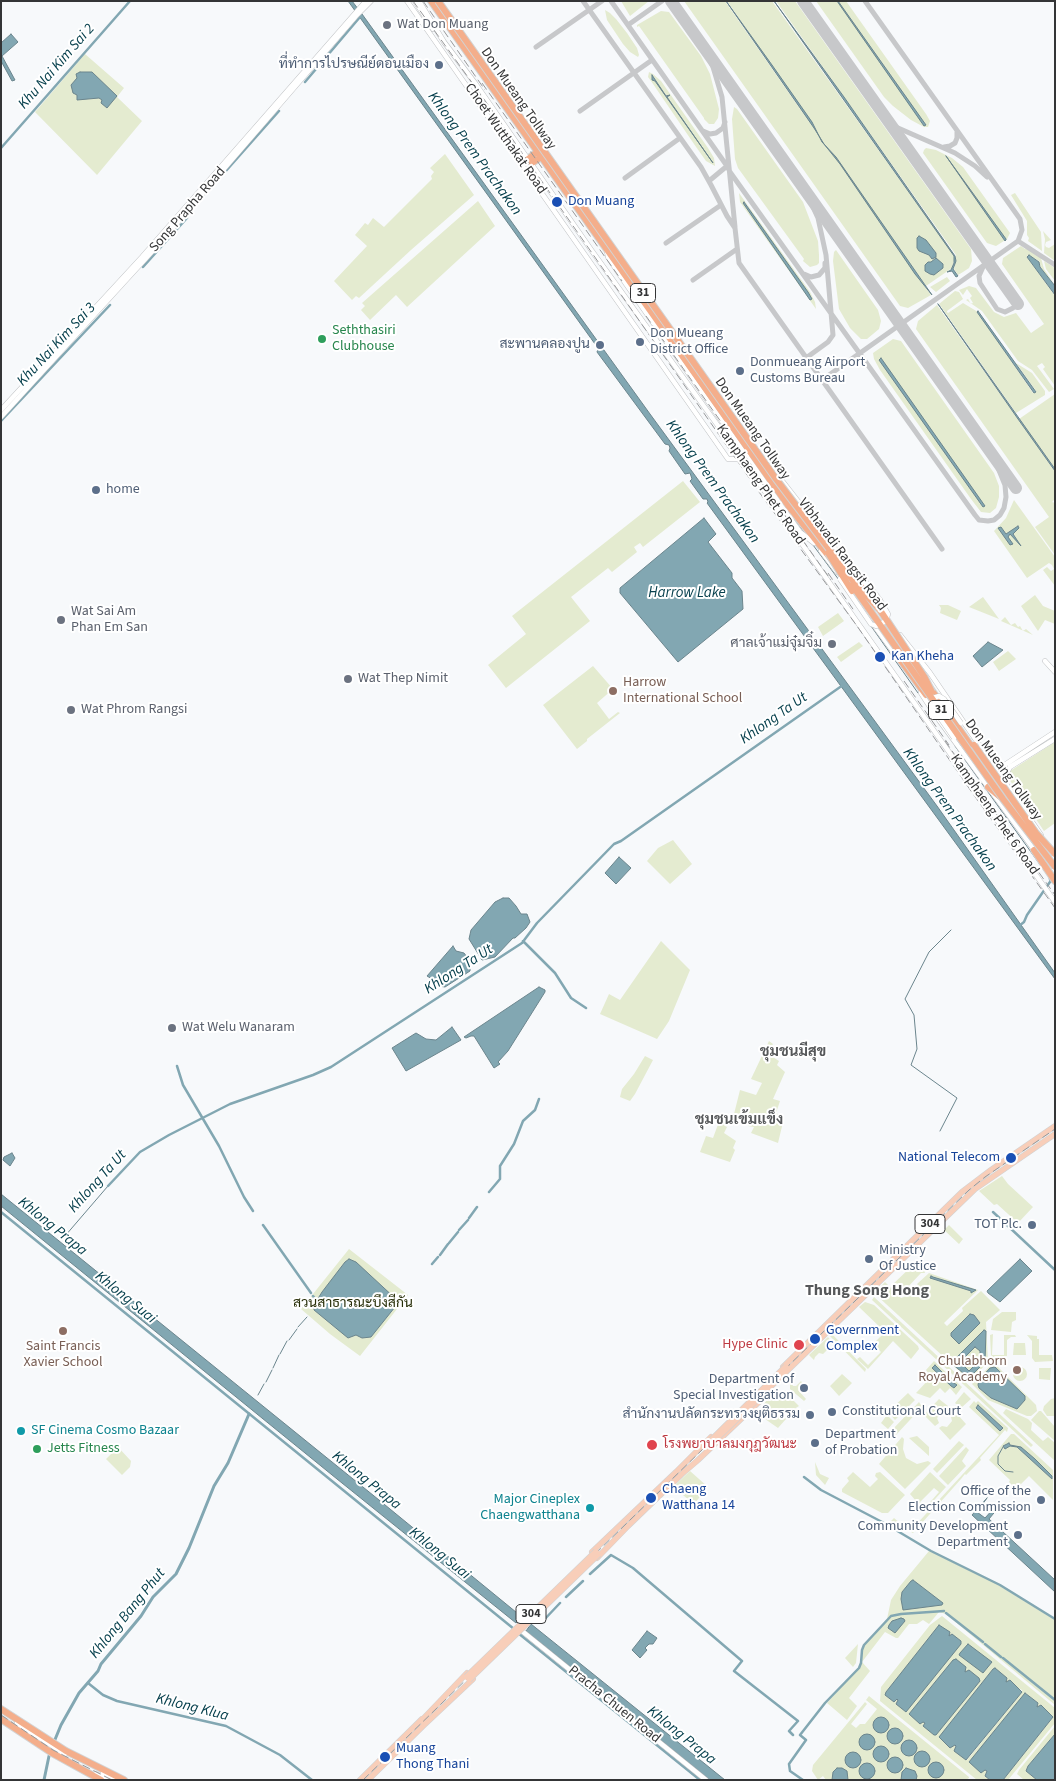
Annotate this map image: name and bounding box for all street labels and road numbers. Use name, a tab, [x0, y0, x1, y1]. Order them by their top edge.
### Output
street label: Don Mueang Tollway	[477, 45, 559, 153]
street label: Choet Wutthakat Road	[460, 80, 550, 198]
street label: Song Prapha Road	[146, 164, 230, 256]
road number: 31	[630, 284, 656, 302]
street label: Don Mueang Tollway	[711, 375, 793, 483]
street label: Kamphaeng Phet 6 Road	[712, 421, 808, 549]
street label: Vibhavadi Rangsit Road	[794, 495, 890, 615]
road number: 31	[928, 700, 954, 720]
street label: Don Mueang Tollway	[961, 716, 1045, 824]
street label: Kamphaeng Phet 6 Road	[946, 751, 1042, 879]
road number: 304	[915, 1214, 945, 1234]
road number: 304	[516, 1605, 546, 1624]
street label: Pracha Chuen Road	[564, 1663, 664, 1747]

